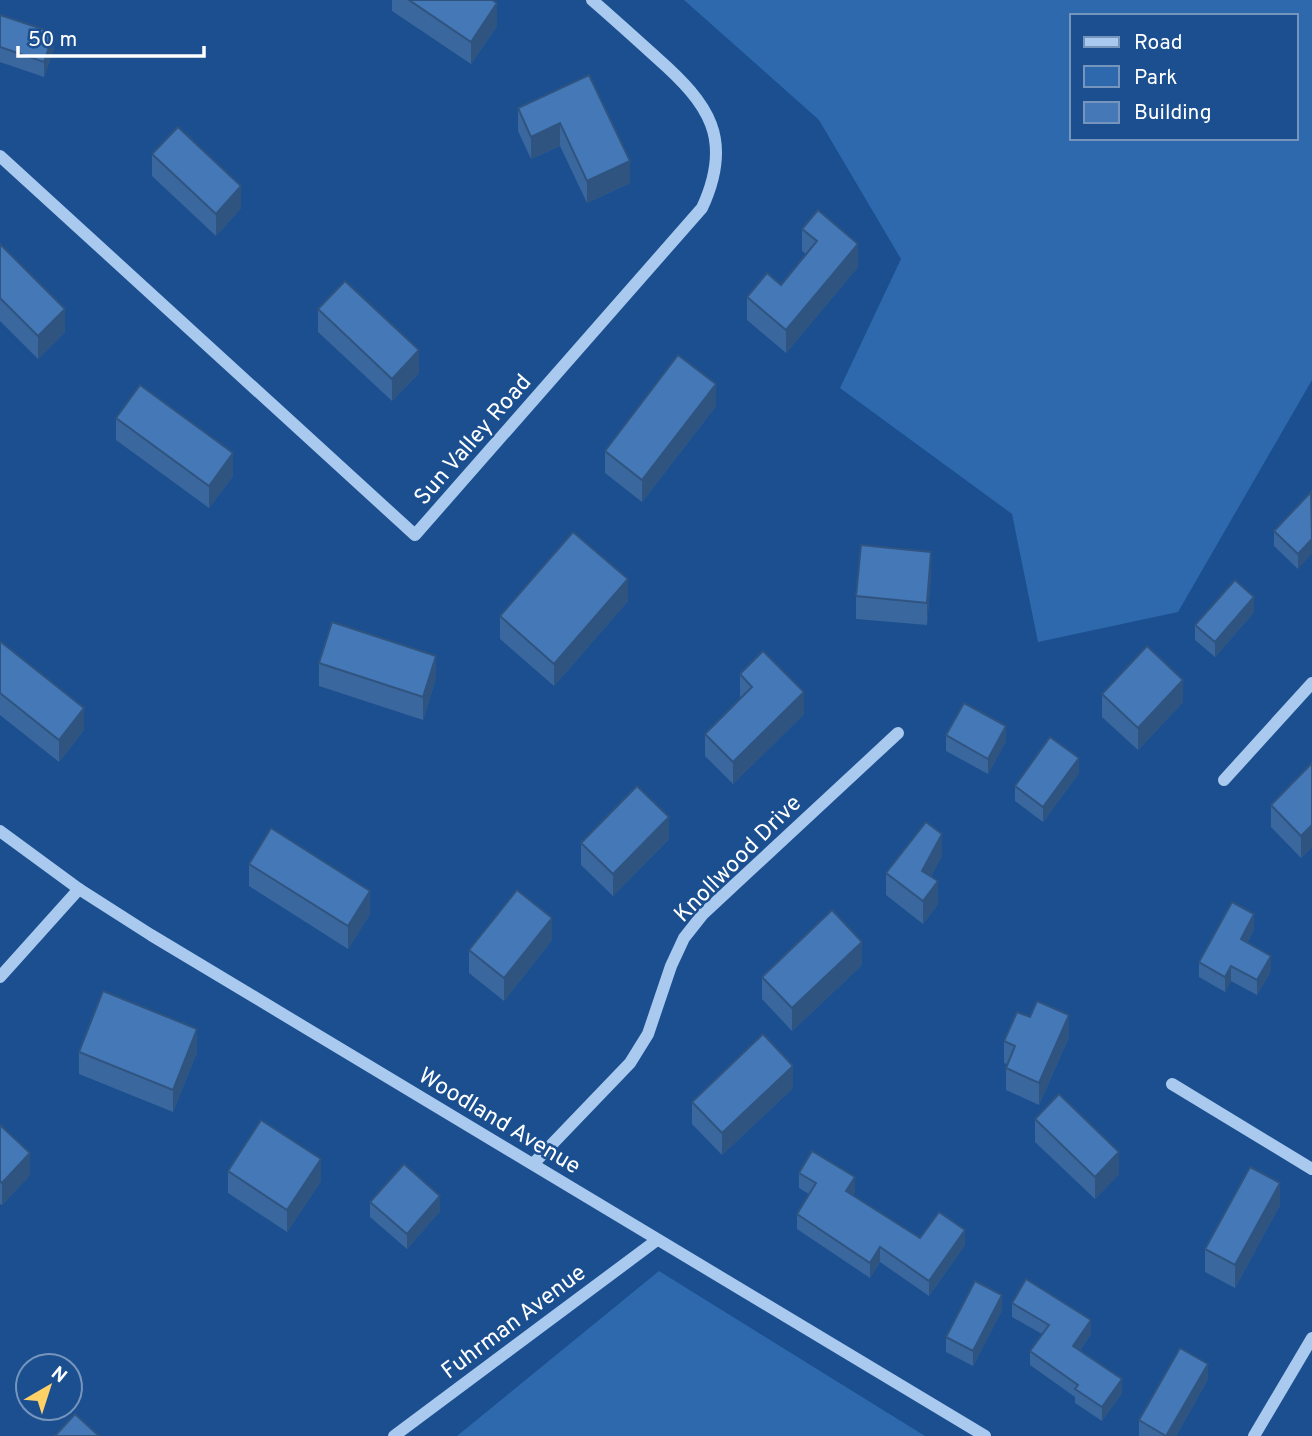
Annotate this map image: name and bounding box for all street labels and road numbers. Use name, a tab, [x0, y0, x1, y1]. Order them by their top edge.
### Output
street label: Sun Valley Road	[409, 369, 539, 512]
street label: Knollwood Drive	[669, 790, 809, 930]
street label: Woodland Avenue	[412, 1062, 585, 1182]
street label: Fuhrman Avenue	[437, 1259, 593, 1387]

